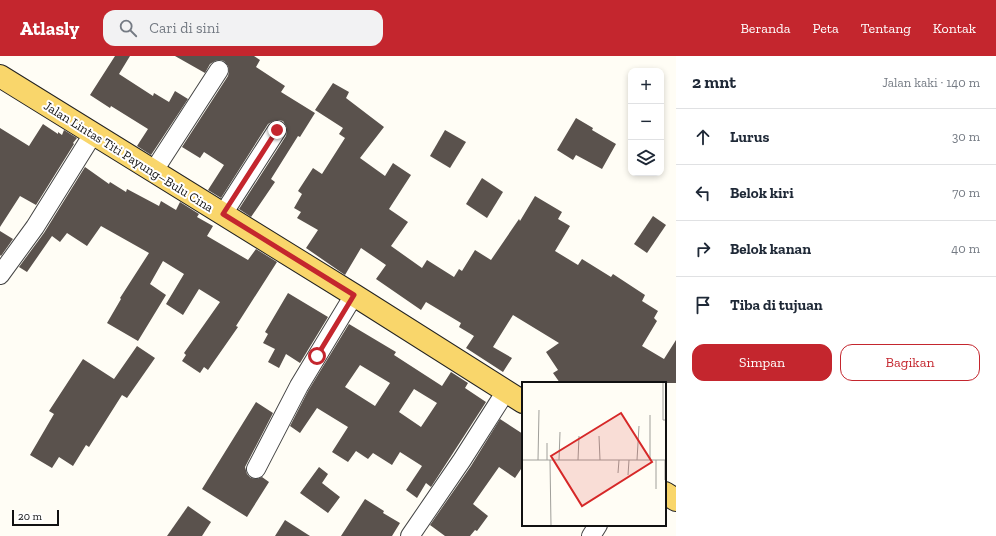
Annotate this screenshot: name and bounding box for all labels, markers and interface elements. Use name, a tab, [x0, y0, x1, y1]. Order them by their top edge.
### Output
search box	[103, 10, 383, 46]
text: Atlasly	[20, 17, 79, 40]
icon: search	[117, 17, 139, 39]
text: Cari di sini	[149, 19, 220, 37]
text: Beranda	[740, 20, 791, 37]
text: Peta	[813, 20, 839, 37]
text: Tentang	[861, 20, 911, 37]
text: Kontak	[933, 20, 976, 37]
map controls	[628, 68, 664, 176]
button: +	[628, 68, 664, 104]
text: 2 mnt	[692, 72, 736, 92]
text: Jalan kaki · 140 m	[882, 75, 980, 90]
street label: Jalan Lintas Titi Payung–Bulu Cina	[41, 98, 217, 215]
button: −	[628, 104, 664, 140]
route end	[268, 121, 286, 139]
icon: ahead	[692, 126, 714, 148]
text: Lurus	[730, 128, 769, 146]
text: 30 m	[952, 129, 980, 144]
button: layers	[628, 140, 664, 176]
icon: left	[692, 182, 714, 204]
text: Belok kiri	[730, 184, 794, 202]
text: 70 m	[952, 185, 980, 200]
icon: right	[692, 238, 714, 260]
text: Belok kanan	[730, 240, 811, 258]
text: 40 m	[951, 241, 980, 256]
icon: arrive	[692, 294, 714, 316]
text: Tiba di tujuan	[730, 296, 823, 314]
button: Simpan	[692, 344, 832, 381]
button: Bagikan	[840, 344, 980, 381]
route start	[308, 347, 326, 365]
inset map	[522, 382, 666, 526]
scale bar	[12, 508, 59, 527]
text: 20 m	[18, 510, 42, 523]

